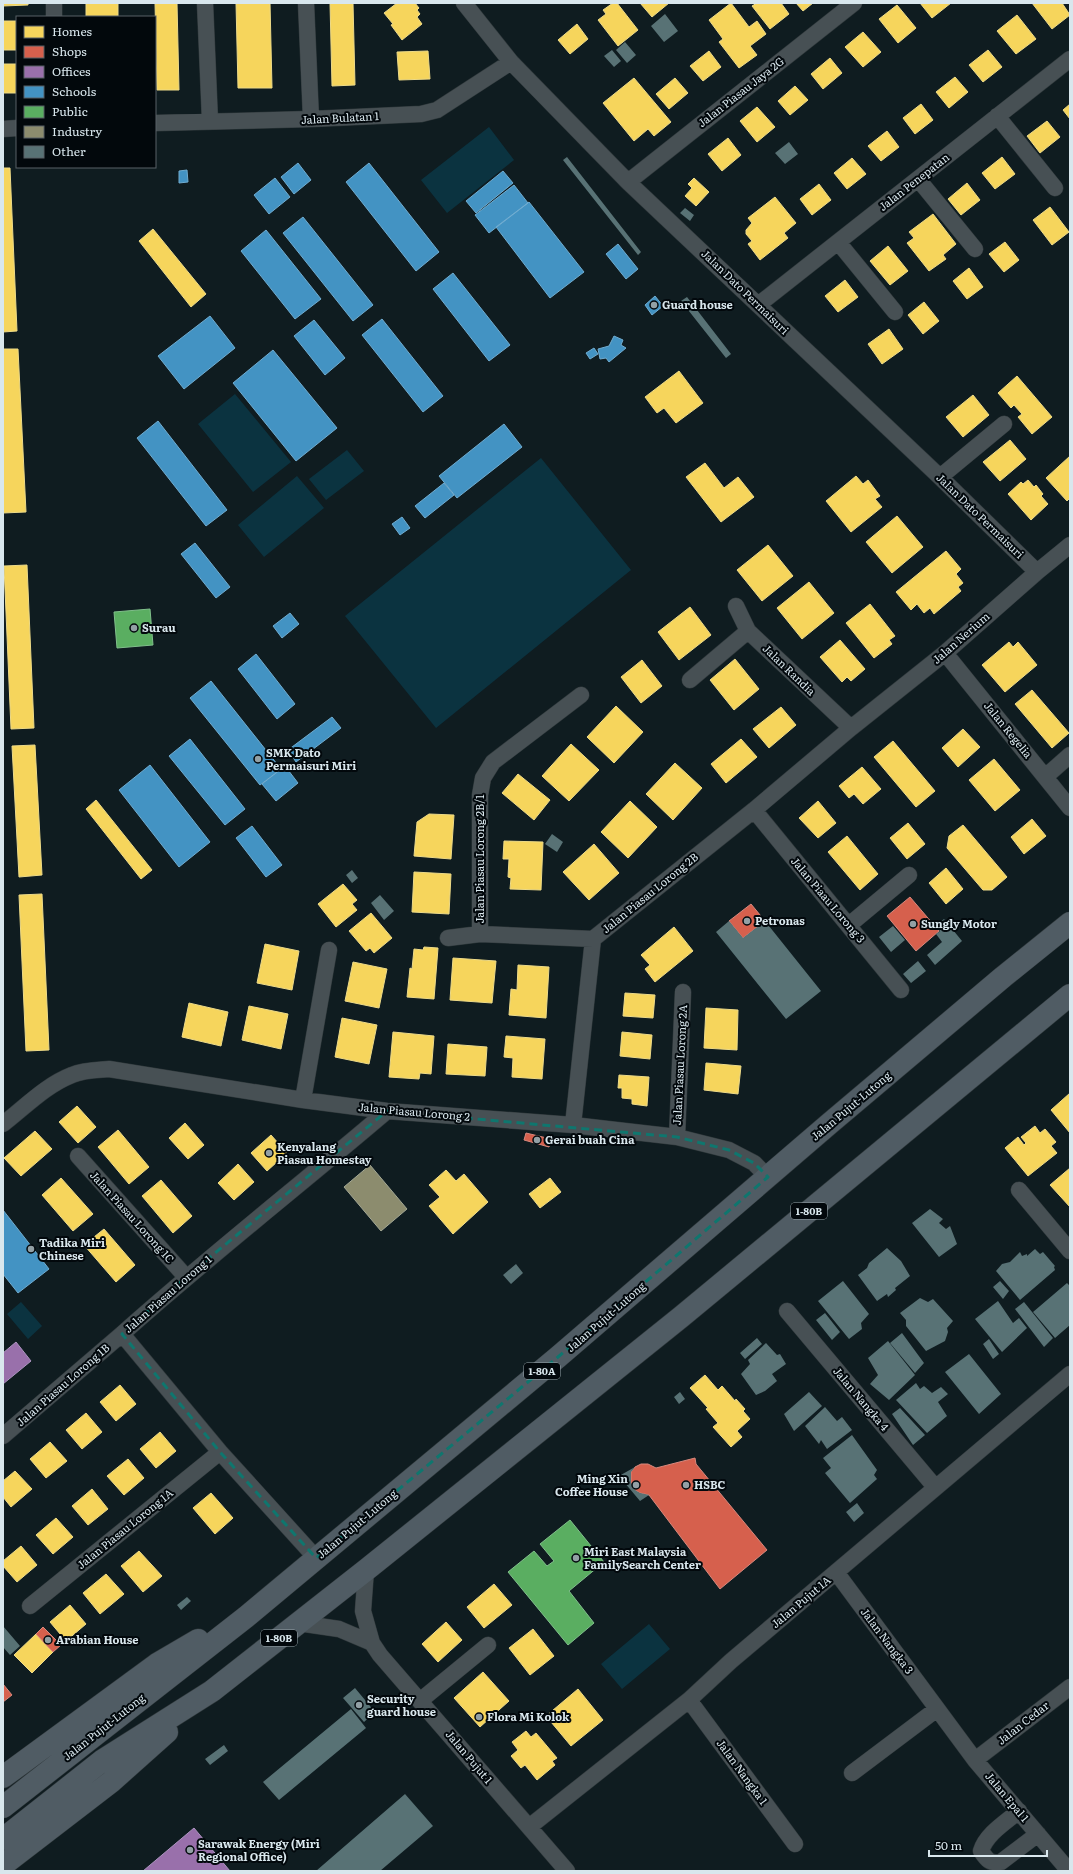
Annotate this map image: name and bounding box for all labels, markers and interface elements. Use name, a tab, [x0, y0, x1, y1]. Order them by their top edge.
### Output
legend	[16, 16, 156, 168]
text: Homes	[52, 22, 92, 40]
text: Shops	[52, 42, 87, 60]
street label: Jalan Piasau Jaya 2G	[694, 52, 787, 130]
text: Offices	[52, 62, 91, 80]
text: Schools	[52, 82, 97, 100]
text: Public	[52, 102, 88, 120]
street label: Jalan Bulatan 1	[300, 107, 380, 127]
text: Industry	[52, 122, 102, 140]
text: Other	[52, 142, 86, 160]
street label: Jalan Penepatan	[875, 149, 952, 214]
street label: Jalan Dato Permaisuri	[698, 245, 793, 338]
place label: Guard house	[662, 296, 733, 312]
marker: Guard house	[649, 300, 659, 310]
street label: Jalan Dato Permaisuri	[933, 469, 1028, 562]
street label: Jalan Nerium	[928, 608, 993, 667]
place label: Surau	[142, 619, 176, 635]
marker: Surau	[129, 623, 139, 633]
street label: Jalan Randia	[760, 640, 820, 699]
street label: Jalan Regelia	[981, 698, 1037, 761]
place label: SMK Dato Permaisuri Miri	[266, 744, 356, 773]
marker: SMK Dato Permaisuri Miri	[253, 754, 263, 764]
street label: Jalan Piasau Lorong 2B/1	[471, 794, 487, 923]
street label: Jalan Piasau Lorong 2B	[598, 848, 701, 936]
street label: Jalan Piaau Lorong 3	[788, 853, 870, 946]
place label: Petronas	[755, 912, 805, 928]
place label: Sungly Motor	[921, 915, 997, 931]
marker: Petronas	[742, 916, 752, 926]
marker: Sungly Motor	[908, 919, 918, 929]
street label: Jalan Piasau Lorong 2A	[668, 1004, 690, 1126]
street label: Jalan Pujut-Lutong	[807, 1066, 894, 1144]
street label: Jalan Piasau Lorong 2	[357, 1098, 471, 1124]
place label: Gerai buah Cina	[545, 1131, 635, 1147]
marker: Gerai buah Cina	[532, 1135, 542, 1145]
place label: Kenyalang Piasau Homestay	[277, 1138, 372, 1167]
marker: Kenyalang Piasau Homestay	[264, 1148, 274, 1158]
street label: Jalan Piasau Lorong 1C	[87, 1167, 179, 1266]
road number: 1-80B	[791, 1203, 827, 1219]
place label: Tadika Miri Chinese	[39, 1234, 105, 1263]
marker: Tadika Miri Chinese	[26, 1244, 36, 1254]
street label: Jalan Piasau Lorong 1	[120, 1250, 215, 1336]
street label: Jalan Pujut-Lutong	[562, 1277, 649, 1355]
street label: Jalan Piasau Lorong 1B	[12, 1339, 112, 1429]
road number: 1-80A	[524, 1363, 560, 1379]
street label: Jalan Nangka 4	[830, 1363, 893, 1434]
place label: Ming Xin Coffee House	[555, 1470, 628, 1499]
place label: HSBC	[694, 1476, 726, 1492]
marker: Ming Xin Coffee House	[631, 1480, 641, 1490]
marker: HSBC	[681, 1480, 691, 1490]
street label: Jalan Piasau Lorong 1A	[73, 1484, 176, 1572]
street label: Jalan Pujut-Lutong	[313, 1484, 400, 1562]
place label: Miri East Malaysia FamilySearch Center	[584, 1543, 701, 1572]
marker: Miri East Malaysia FamilySearch Center	[571, 1553, 581, 1563]
street label: Jalan Pujut 1A	[767, 1572, 834, 1631]
street label: Jalan Nangka 3	[858, 1604, 918, 1677]
road number: 1-80B	[261, 1630, 297, 1646]
place label: Arabian House	[56, 1631, 139, 1647]
marker: Arabian House	[43, 1635, 53, 1645]
street label: Jalan Pujut-Lutong	[59, 1689, 148, 1763]
place label: Security guard house	[367, 1690, 436, 1719]
street label: Jalan Cedar	[993, 1696, 1052, 1748]
marker: Security guard house	[354, 1700, 364, 1710]
place label: Flora Mi Kolok	[487, 1708, 570, 1724]
marker: Flora Mi Kolok	[474, 1712, 484, 1722]
street label: Jalan Pujut 1	[443, 1726, 497, 1787]
street label: Jalan Nangka 1	[714, 1735, 772, 1808]
street label: Jalan Epal 1	[982, 1768, 1034, 1825]
scale bar	[929, 1832, 1047, 1858]
place label: Sarawak Energy (Miri Regional Office)	[198, 1835, 320, 1864]
text: 50 m	[935, 1836, 962, 1854]
marker: Sarawak Energy (Miri Regional Office)	[185, 1845, 195, 1855]

